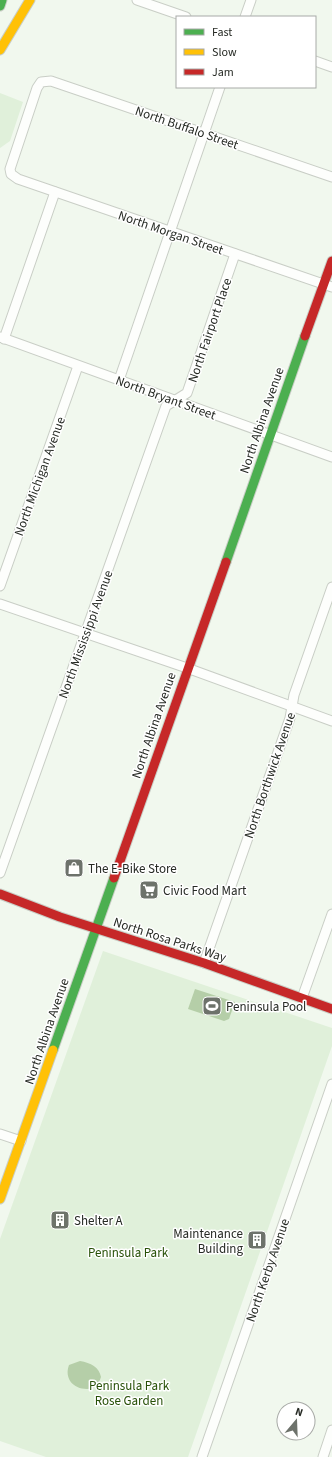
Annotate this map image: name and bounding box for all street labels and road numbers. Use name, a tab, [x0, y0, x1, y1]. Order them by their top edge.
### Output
street label: North Buffalo Street	[133, 102, 241, 154]
street label: North Morgan Street	[116, 207, 226, 260]
street label: North Fairport Place	[184, 276, 236, 385]
street label: North Albina Avenue	[235, 365, 289, 476]
street label: North Bryant Street	[113, 371, 219, 425]
street label: North Michigan Avenue	[10, 414, 70, 538]
street label: North Mississippi Avenue	[54, 568, 118, 701]
street label: North Albina Avenue	[127, 670, 181, 781]
street label: North Borthwick Avenue	[240, 710, 300, 841]
street label: North Rosa Parks Way	[111, 913, 229, 967]
street label: North Albina Avenue	[20, 976, 74, 1087]
street label: North Kerby Avenue	[242, 1216, 294, 1324]

